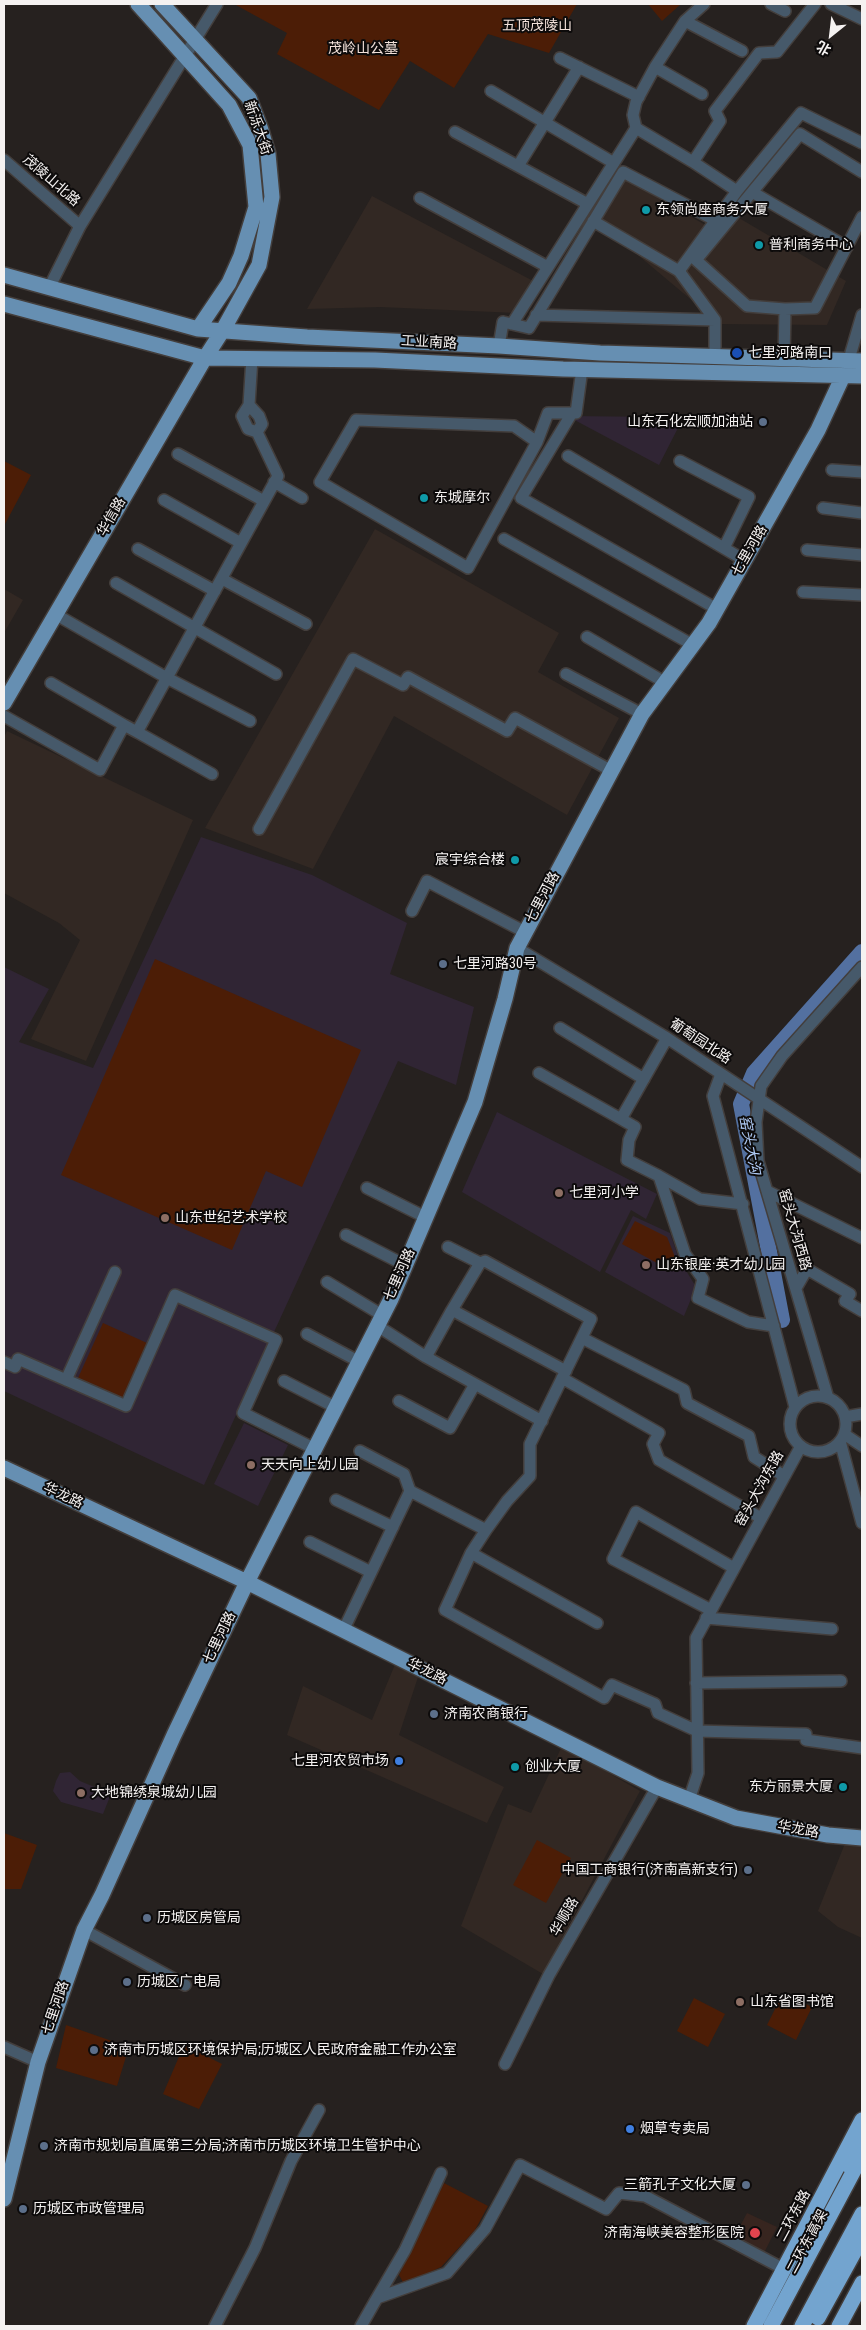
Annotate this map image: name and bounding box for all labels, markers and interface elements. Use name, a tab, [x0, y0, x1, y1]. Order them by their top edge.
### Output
north arrow	[806, 10, 856, 60]
park label: 五顶茂陵山	[502, 18, 572, 34]
text: 北	[814, 38, 834, 59]
park label: 茂岭山公墓	[328, 41, 398, 57]
street label: 新泺大街	[240, 99, 274, 157]
street label: 茂陵山北路	[19, 152, 83, 210]
place label: 东领尚座商务大厦	[656, 202, 768, 218]
marker: 东领尚座商务大厦	[640, 204, 652, 216]
place label: 普利商务中心	[769, 237, 853, 253]
marker: 普利商务中心	[753, 239, 765, 251]
street label: 工业南路	[401, 333, 457, 353]
place label: 七里河路南口	[748, 345, 832, 361]
marker: 七里河路南口	[730, 346, 744, 360]
place label: 山东石化宏顺加油站	[627, 414, 753, 430]
marker: 山东石化宏顺加油站	[757, 416, 769, 428]
place label: 东城摩尔	[434, 490, 490, 506]
marker: 东城摩尔	[418, 492, 430, 504]
street label: 华信路	[94, 495, 130, 539]
street label: 七里河路	[729, 523, 771, 579]
place label: 宸宇综合楼	[435, 852, 505, 868]
marker: 宸宇综合楼	[509, 854, 521, 866]
street label: 七里河路	[522, 869, 564, 927]
place label: 七里河路30号	[453, 956, 537, 972]
marker: 七里河路30号	[437, 958, 449, 970]
street label: 葡萄园北路	[666, 1016, 734, 1068]
water label: 窑头大沟	[734, 1114, 764, 1176]
place label: 七里河小学	[569, 1185, 639, 1201]
marker: 七里河小学	[553, 1187, 565, 1199]
street label: 窑头大沟西路	[774, 1187, 814, 1273]
place label: 山东世纪艺术学校	[175, 1210, 287, 1226]
marker: 山东世纪艺术学校	[159, 1212, 171, 1224]
street label: 七里河路	[381, 1246, 419, 1304]
place label: 山东银座·英才幼儿园	[656, 1257, 785, 1273]
marker: 山东银座·英才幼儿园	[640, 1259, 652, 1271]
street label: 窑头大沟东路	[732, 1448, 788, 1530]
place label: 天天向上幼儿园	[261, 1457, 359, 1473]
marker: 天天向上幼儿园	[245, 1459, 257, 1471]
street label: 华龙路	[40, 1480, 86, 1512]
street label: 七里河路	[200, 1609, 240, 1667]
street label: 华龙路	[404, 1655, 450, 1689]
place label: 济南农商银行	[444, 1706, 528, 1722]
marker: 济南农商银行	[428, 1708, 440, 1720]
place label: 七里河农贸市场	[291, 1753, 389, 1769]
marker: 七里河农贸市场	[393, 1755, 405, 1767]
place label: 创业大厦	[525, 1759, 581, 1775]
marker: 创业大厦	[509, 1761, 521, 1773]
place label: 东方丽景大厦	[749, 1779, 833, 1795]
marker: 东方丽景大厦	[837, 1781, 849, 1793]
place label: 大地锦绣泉城幼儿园	[91, 1785, 217, 1801]
marker: 大地锦绣泉城幼儿园	[75, 1787, 87, 1799]
street label: 华龙路	[776, 1818, 820, 1842]
place label: 中国工商银行(济南高新支行)	[561, 1862, 738, 1878]
marker: 中国工商银行(济南高新支行)	[742, 1864, 754, 1876]
street label: 华顺路	[547, 1895, 583, 1939]
place label: 历城区房管局	[157, 1910, 241, 1926]
marker: 历城区房管局	[141, 1912, 153, 1924]
place label: 历城区广电局	[137, 1974, 221, 1990]
marker: 历城区广电局	[121, 1976, 133, 1988]
street label: 七里河路	[39, 1979, 73, 2037]
place label: 山东省图书馆	[750, 1994, 834, 2010]
marker: 山东省图书馆	[734, 1996, 746, 2008]
place label: 济南市历城区环境保护局;历城区人民政府金融工作办公室	[104, 2042, 457, 2058]
marker: 济南市历城区环境保护局;历城区人民政府金融工作办公室	[88, 2044, 100, 2056]
place label: 烟草专卖局	[640, 2121, 710, 2137]
marker: 烟草专卖局	[624, 2123, 636, 2135]
place label: 济南市规划局直属第三分局;济南市历城区环境卫生管护中心	[54, 2138, 421, 2154]
marker: 济南市规划局直属第三分局;济南市历城区环境卫生管护中心	[38, 2140, 50, 2152]
place label: 三箭孔子文化大厦	[624, 2177, 736, 2193]
marker: 三箭孔子文化大厦	[740, 2179, 752, 2191]
street label: 二环东路	[773, 2187, 815, 2245]
place label: 历城区市政管理局	[33, 2201, 145, 2217]
marker: 历城区市政管理局	[17, 2203, 29, 2215]
street label: 二环东高架	[784, 2207, 832, 2277]
place label: 济南海峡美容整形医院	[604, 2225, 744, 2241]
marker: 济南海峡美容整形医院	[748, 2226, 762, 2240]

